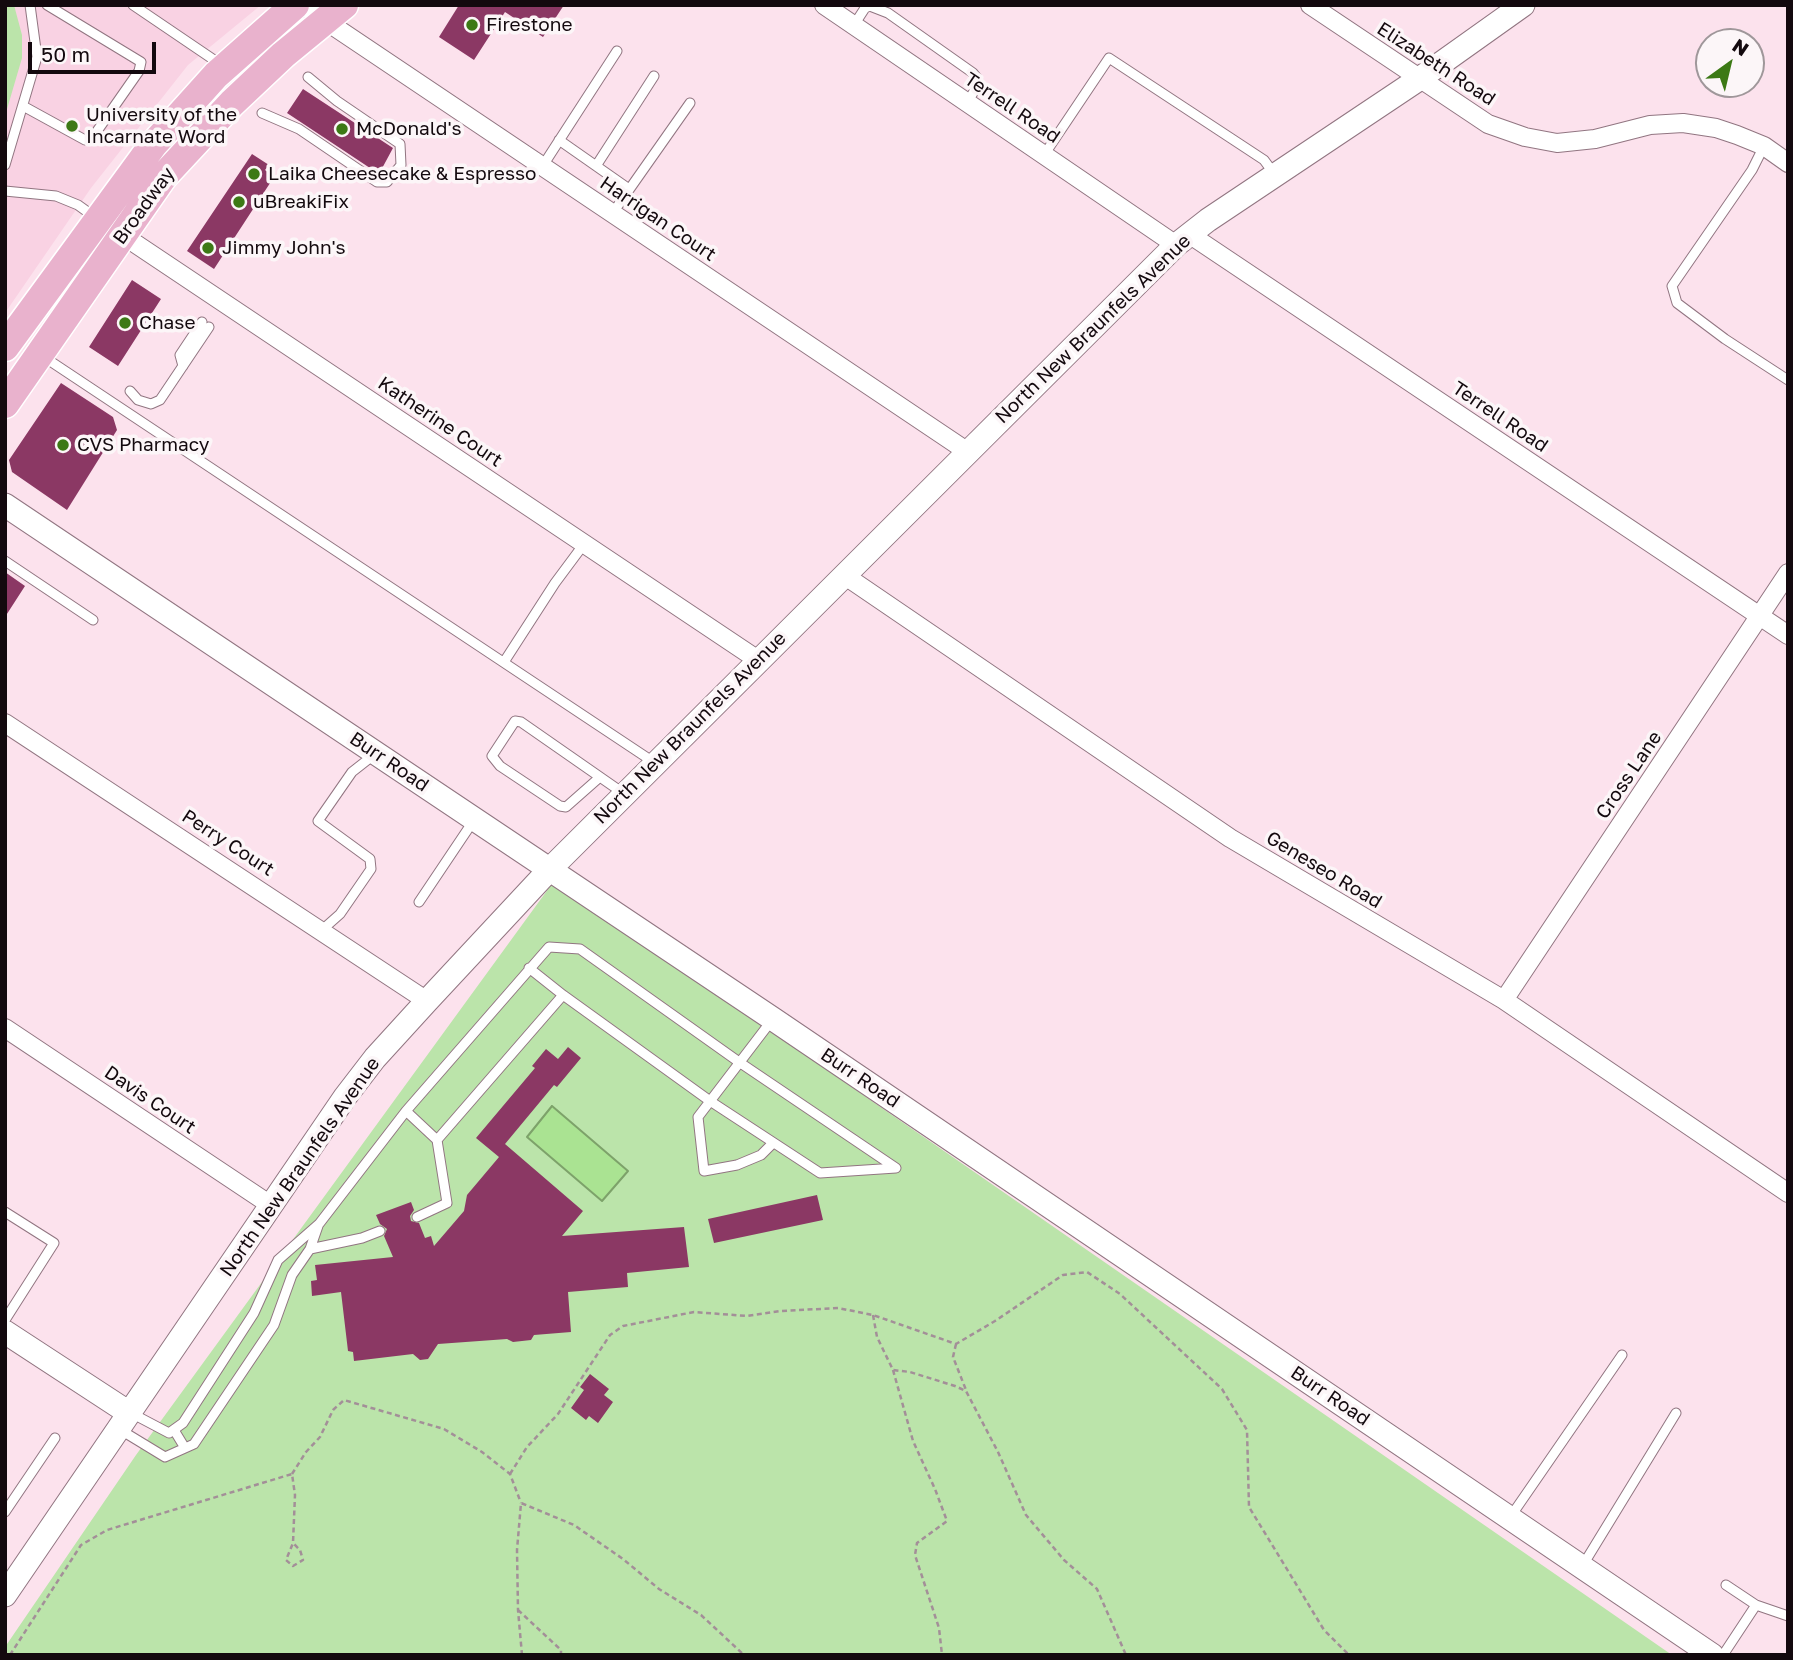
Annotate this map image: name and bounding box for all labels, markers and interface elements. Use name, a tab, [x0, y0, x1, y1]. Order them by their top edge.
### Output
place label: Firestone	[486, 14, 572, 36]
marker: Firestone	[464, 17, 480, 33]
street label: Elizabeth Road	[1373, 17, 1499, 111]
scale bar	[32, 28, 159, 72]
north arrow	[1695, 28, 1765, 98]
text: N	[1728, 33, 1753, 60]
text: 50 m	[41, 41, 90, 67]
street label: Terrell Road	[960, 68, 1064, 148]
place label: University of the Incarnate Word	[86, 104, 237, 148]
marker: University of the Incarnate Word	[64, 118, 80, 134]
place label: McDonald's	[356, 118, 462, 140]
marker: McDonald's	[334, 121, 350, 137]
street label: Broadway	[108, 163, 180, 249]
place label: Laika Cheesecake & Espresso	[268, 163, 536, 185]
marker: Laika Cheesecake & Espresso	[246, 166, 262, 182]
street label: Harrigan Court	[596, 172, 720, 266]
place label: uBreakiFix	[253, 191, 349, 213]
marker: uBreakiFix	[231, 194, 247, 210]
street label: North New Braunfels Avenue	[991, 230, 1195, 428]
place label: Jimmy John's	[222, 237, 346, 259]
marker: Jimmy John's	[200, 240, 216, 256]
place label: Chase	[139, 312, 195, 334]
marker: Chase	[117, 315, 133, 331]
street label: Katherine Court	[374, 372, 506, 472]
street label: Terrell Road	[1448, 377, 1552, 457]
place label: CVS Pharmacy	[77, 434, 209, 456]
marker: CVS Pharmacy	[55, 437, 71, 453]
street label: North New Braunfels Avenue	[589, 627, 791, 829]
street label: Burr Road	[345, 727, 433, 797]
street label: Cross Lane	[1591, 727, 1667, 823]
street label: Perry Court	[178, 805, 278, 881]
street label: Geneseo Road	[1262, 827, 1386, 913]
street label: Burr Road	[816, 1043, 904, 1113]
street label: North New Braunfels Avenue	[215, 1053, 385, 1281]
street label: Davis Court	[100, 1061, 200, 1139]
street label: Burr Road	[1286, 1361, 1374, 1431]

